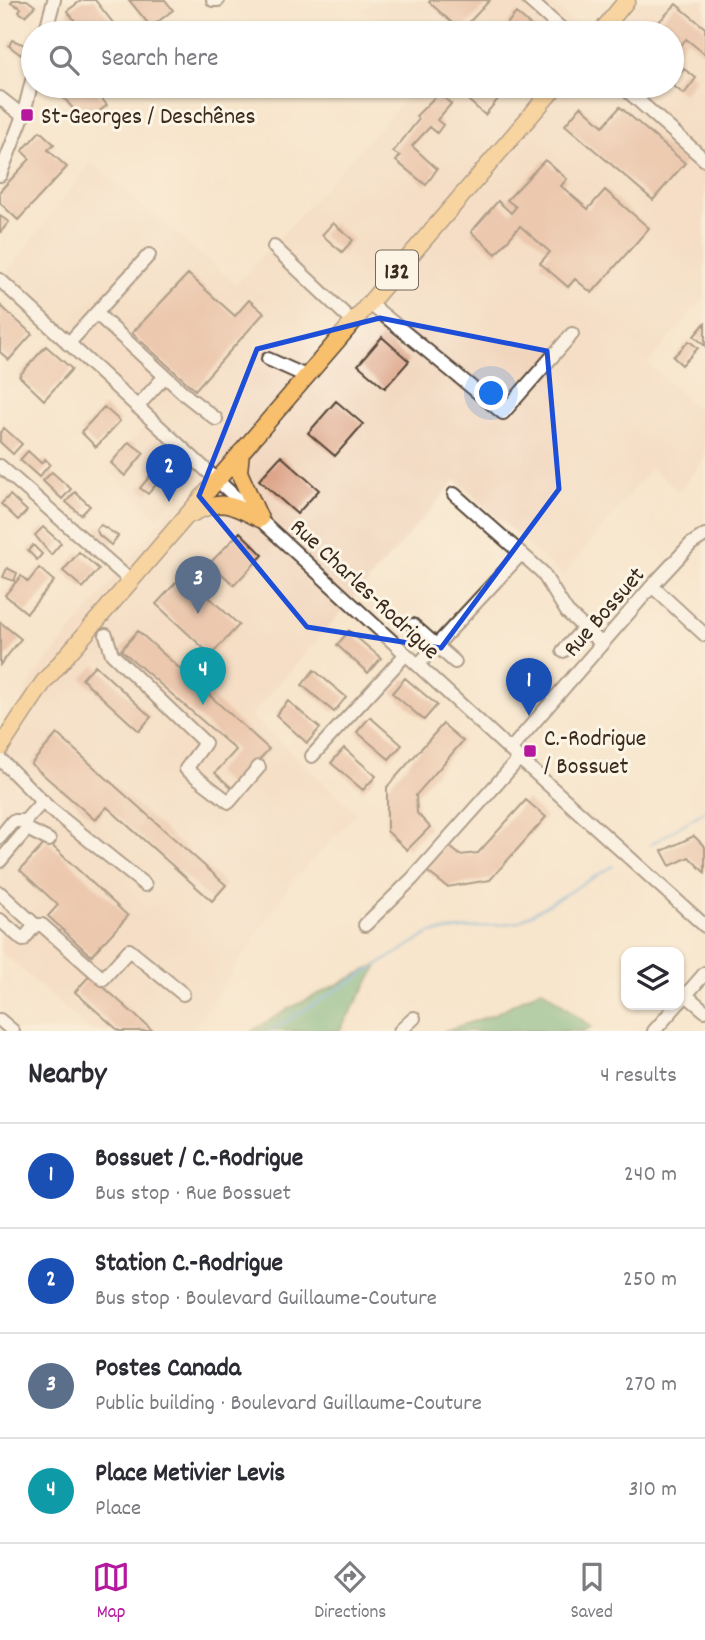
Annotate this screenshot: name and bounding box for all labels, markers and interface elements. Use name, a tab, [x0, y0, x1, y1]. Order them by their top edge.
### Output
search box	[21, 21, 684, 98]
icon: search	[45, 41, 83, 79]
text: Search here	[101, 41, 219, 78]
place label: St-Georges / Deschênes	[41, 101, 256, 135]
marker: St-Georges / Deschênes	[19, 107, 35, 123]
road number: 132	[376, 250, 418, 290]
your location	[474, 376, 508, 410]
pin: 2	[146, 444, 192, 502]
street label: Rue Charles-Rodrigue	[281, 512, 446, 669]
pin: 3	[175, 556, 221, 614]
street label: Rue Bossuet	[556, 560, 654, 666]
pin: 4	[180, 647, 226, 705]
pin: 1	[506, 658, 552, 716]
place label: C.-Rodrigue / Bossuet	[544, 723, 646, 785]
marker: C.-Rodrigue / Bossuet	[522, 743, 538, 759]
map controls	[621, 947, 684, 1010]
button: layers	[621, 947, 684, 1010]
text: Nearby	[28, 1055, 106, 1098]
text: 4 results	[600, 1060, 677, 1093]
text: Bossuet / C.-Rodrigue	[95, 1141, 303, 1178]
text: 1	[48, 1159, 54, 1192]
text: 240 m	[624, 1159, 677, 1192]
text: Bus stop · Rue Bossuet	[95, 1178, 291, 1211]
text: Station C.-Rodrigue	[95, 1246, 283, 1283]
text: 2	[46, 1264, 56, 1297]
text: 250 m	[623, 1264, 677, 1297]
text: Bus stop · Boulevard Guillaume-Couture	[95, 1283, 437, 1316]
text: Postes Canada	[95, 1351, 241, 1388]
text: 3	[46, 1369, 56, 1402]
text: 270 m	[625, 1369, 677, 1402]
text: Public building · Boulevard Guillaume-Couture	[95, 1388, 482, 1421]
text: Place Metivier Levis	[95, 1456, 285, 1493]
text: 4	[46, 1474, 56, 1507]
text: 310 m	[628, 1474, 677, 1507]
text: Place	[95, 1493, 141, 1526]
tab: Map	[92, 1558, 130, 1627]
tab: Directions	[314, 1558, 386, 1627]
tab: Saved	[570, 1558, 613, 1627]

